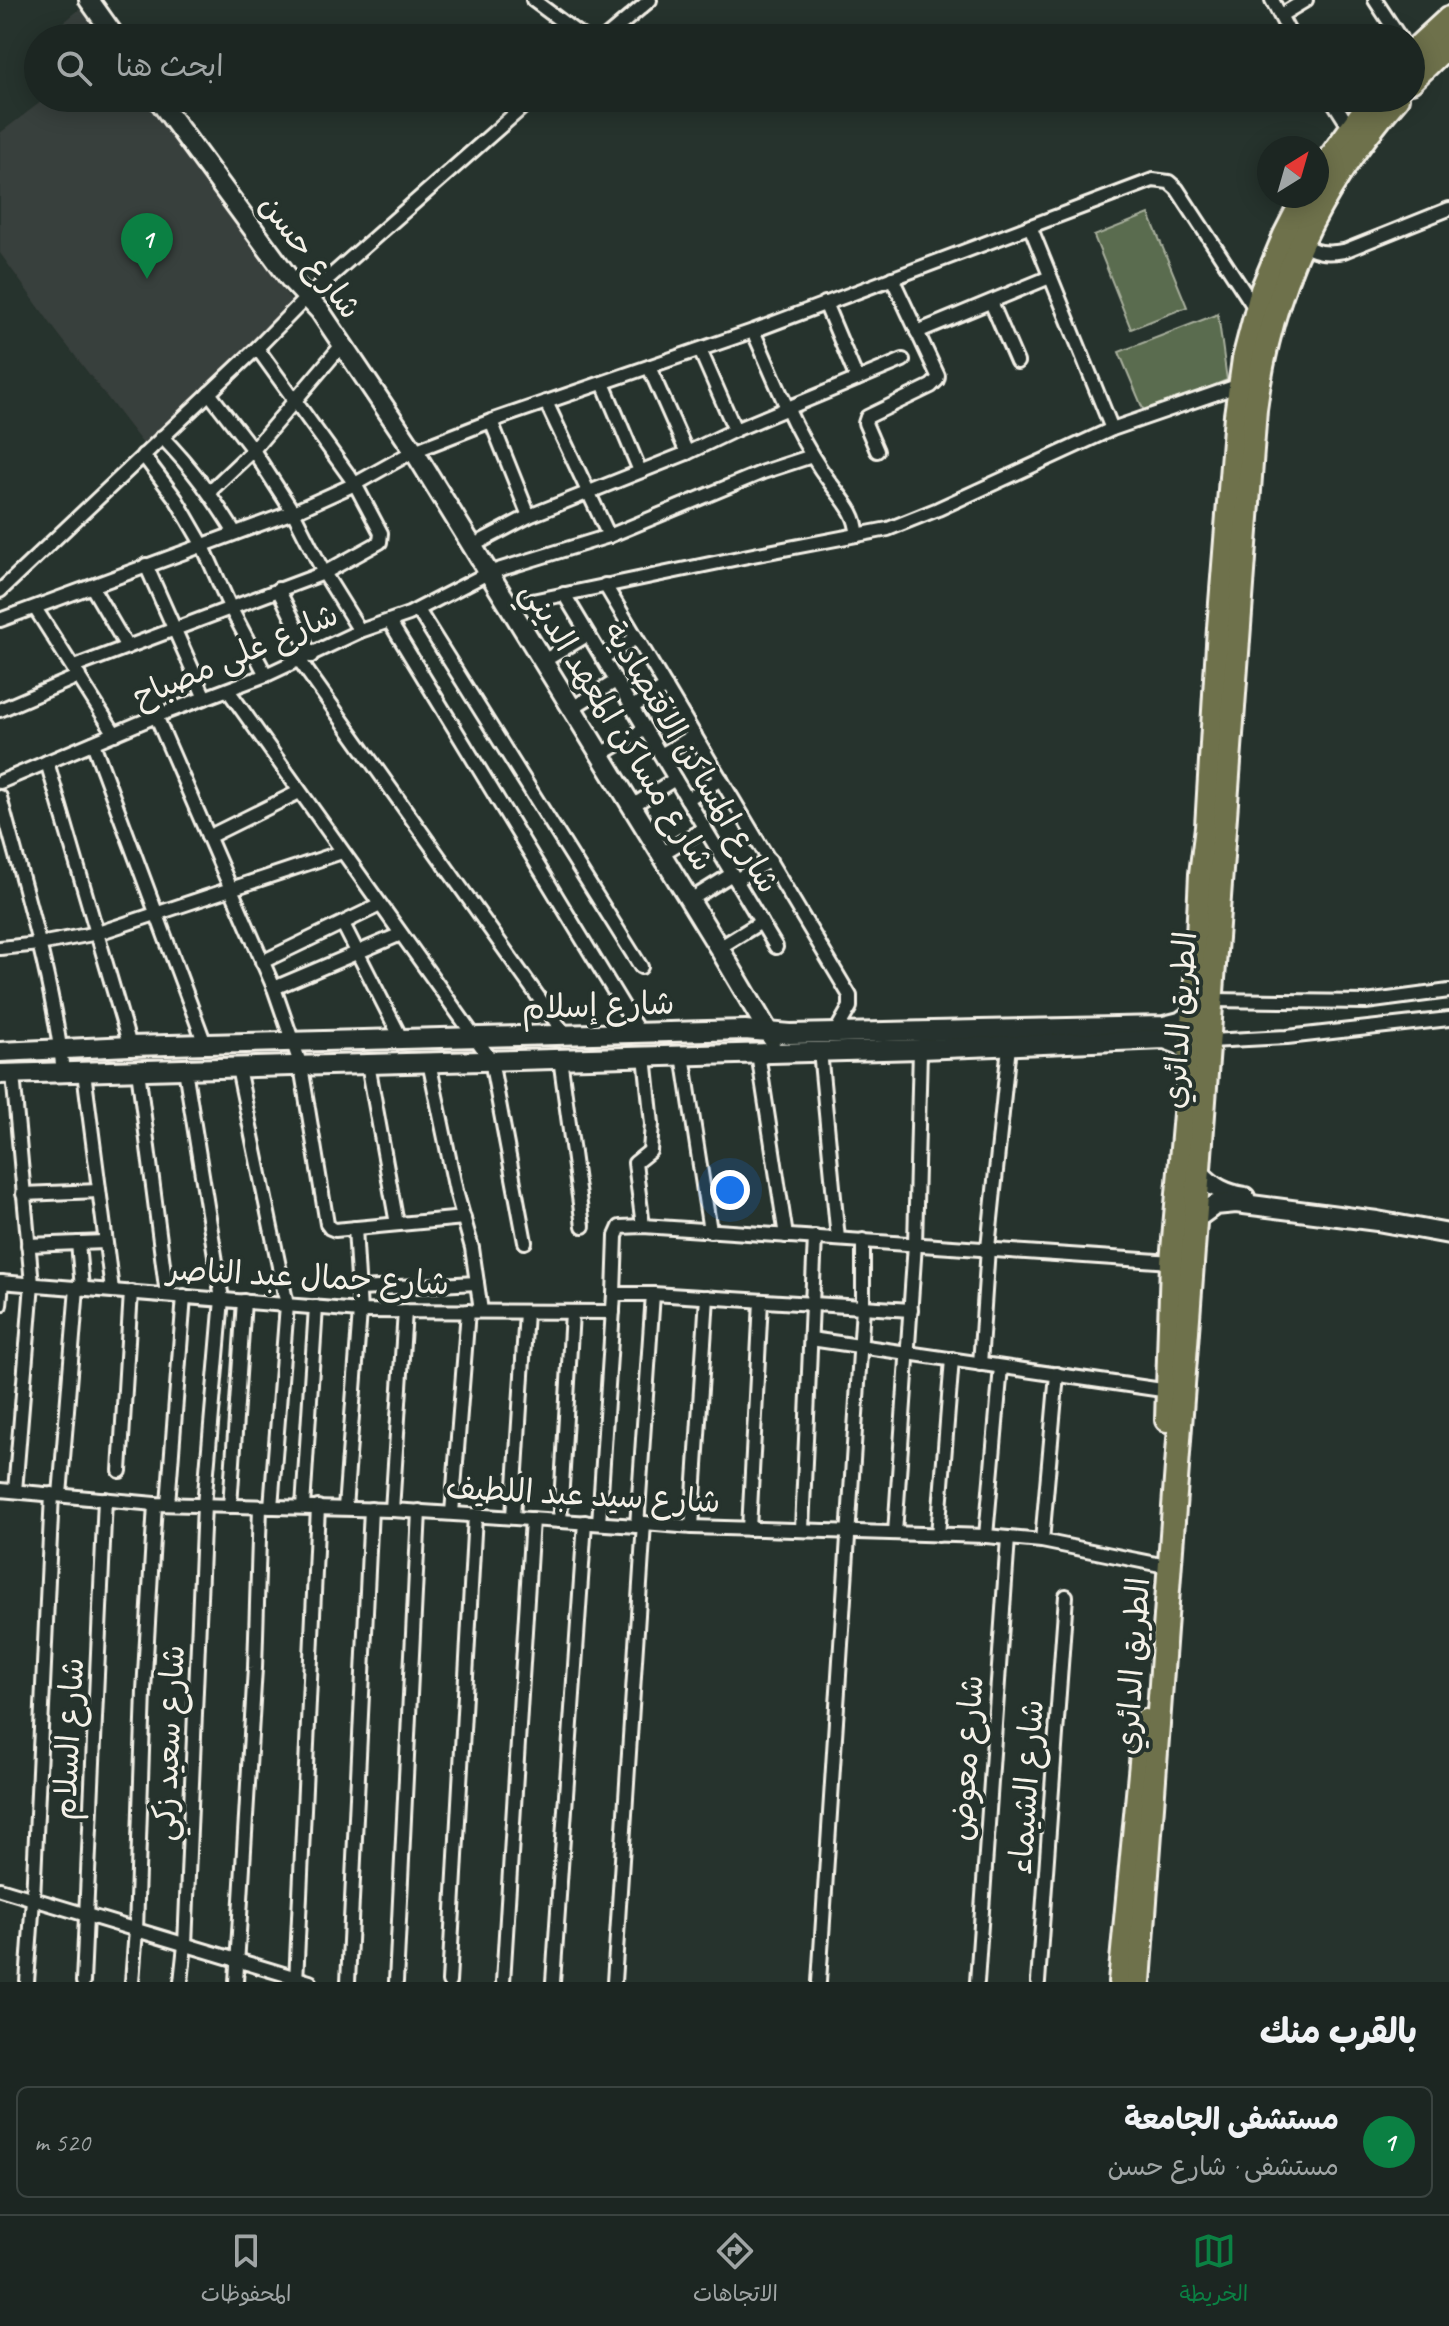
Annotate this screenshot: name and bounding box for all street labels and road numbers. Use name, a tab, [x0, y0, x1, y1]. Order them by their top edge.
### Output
street label: شارع حسن	[249, 185, 371, 328]
street label: شارع مساكن المعهد الديني	[506, 574, 724, 883]
street label: شارع على مصباح	[126, 594, 345, 719]
street label: شارع المساكن الاقتصادية	[592, 614, 789, 902]
street label: الطريق الدائري	[1153, 930, 1208, 1110]
street label: شارع إسلام	[521, 982, 675, 1032]
street label: شارع جمال عبد الناصر	[163, 1248, 450, 1306]
street label: شارع سيد عبد اللطيف	[445, 1467, 721, 1524]
street label: الطريق الدائري	[1106, 1576, 1161, 1756]
street label: شارع سعيد زكي	[143, 1644, 201, 1842]
street label: شارع السلام	[44, 1657, 96, 1822]
street label: شارع معوض	[940, 1674, 995, 1843]
street label: شارع الشيماء	[1000, 1698, 1055, 1876]

